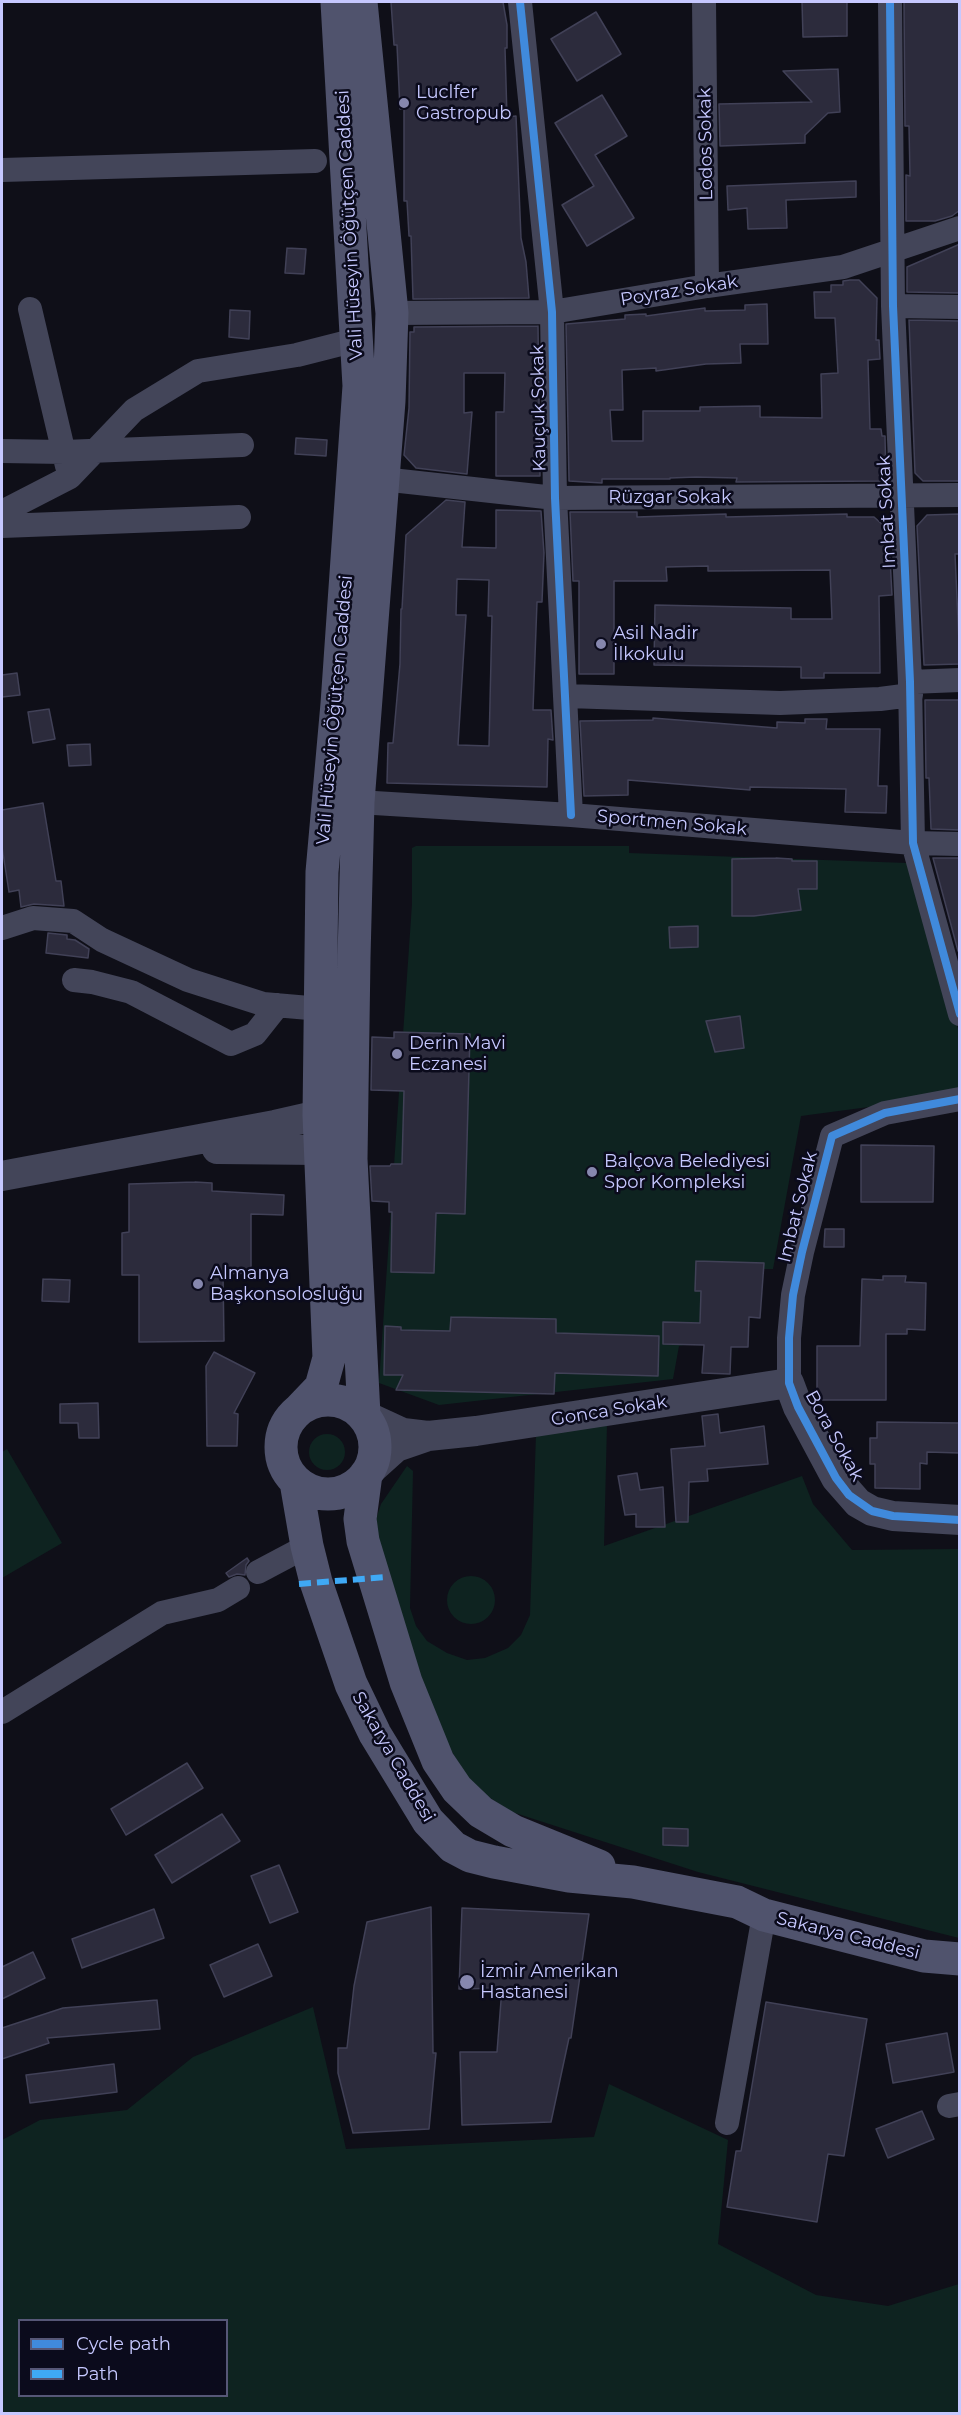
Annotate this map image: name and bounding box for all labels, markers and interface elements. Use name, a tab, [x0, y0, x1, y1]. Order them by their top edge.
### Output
place label: Luclfer Gastropub	[416, 82, 511, 124]
street label: Lodos Sokak	[694, 87, 718, 201]
street label: Vali Hüseyin Öğütçen Caddesi	[332, 89, 368, 361]
marker: Luclfer Gastropub	[397, 96, 411, 110]
street label: Poyraz Sokak	[619, 271, 739, 311]
street label: Kauçuk Sokak	[527, 344, 551, 472]
street label: Imbat Sokak	[873, 455, 901, 569]
street label: Rüzgar Sokak	[608, 487, 732, 509]
street label: Vali Hüseyin Öğütçen Caddesi	[312, 574, 358, 846]
place label: Asil Nadir İlkokulu	[613, 623, 699, 666]
marker: Asil Nadir İlkokulu	[594, 637, 608, 651]
street label: Sportmen Sokak	[596, 806, 748, 840]
place label: Derin Mavi Eczanesi	[409, 1033, 506, 1076]
marker: Derin Mavi Eczanesi	[390, 1047, 404, 1061]
street label: Imbat Sokak	[774, 1149, 822, 1265]
place label: Balçova Belediyesi Spor Kompleksi	[604, 1151, 770, 1194]
marker: Balçova Belediyesi Spor Kompleksi	[585, 1165, 599, 1179]
place label: Almanya Başkonsolosluğu	[210, 1263, 363, 1306]
marker: Almanya Başkonsolosluğu	[191, 1277, 205, 1291]
street label: Bora Sokak	[800, 1387, 868, 1485]
street label: Gonca Sokak	[549, 1391, 669, 1431]
street label: Sakarya Caddesi	[347, 1688, 439, 1826]
street label: Sakarya Caddesi	[774, 1908, 922, 1964]
place label: İzmir Amerikan Hastanesi	[480, 1961, 619, 2004]
marker: İzmir Amerikan Hastanesi	[458, 1973, 476, 1991]
legend	[18, 2319, 228, 2397]
text: Cycle path	[76, 2333, 171, 2355]
text: Path	[76, 2363, 119, 2385]

